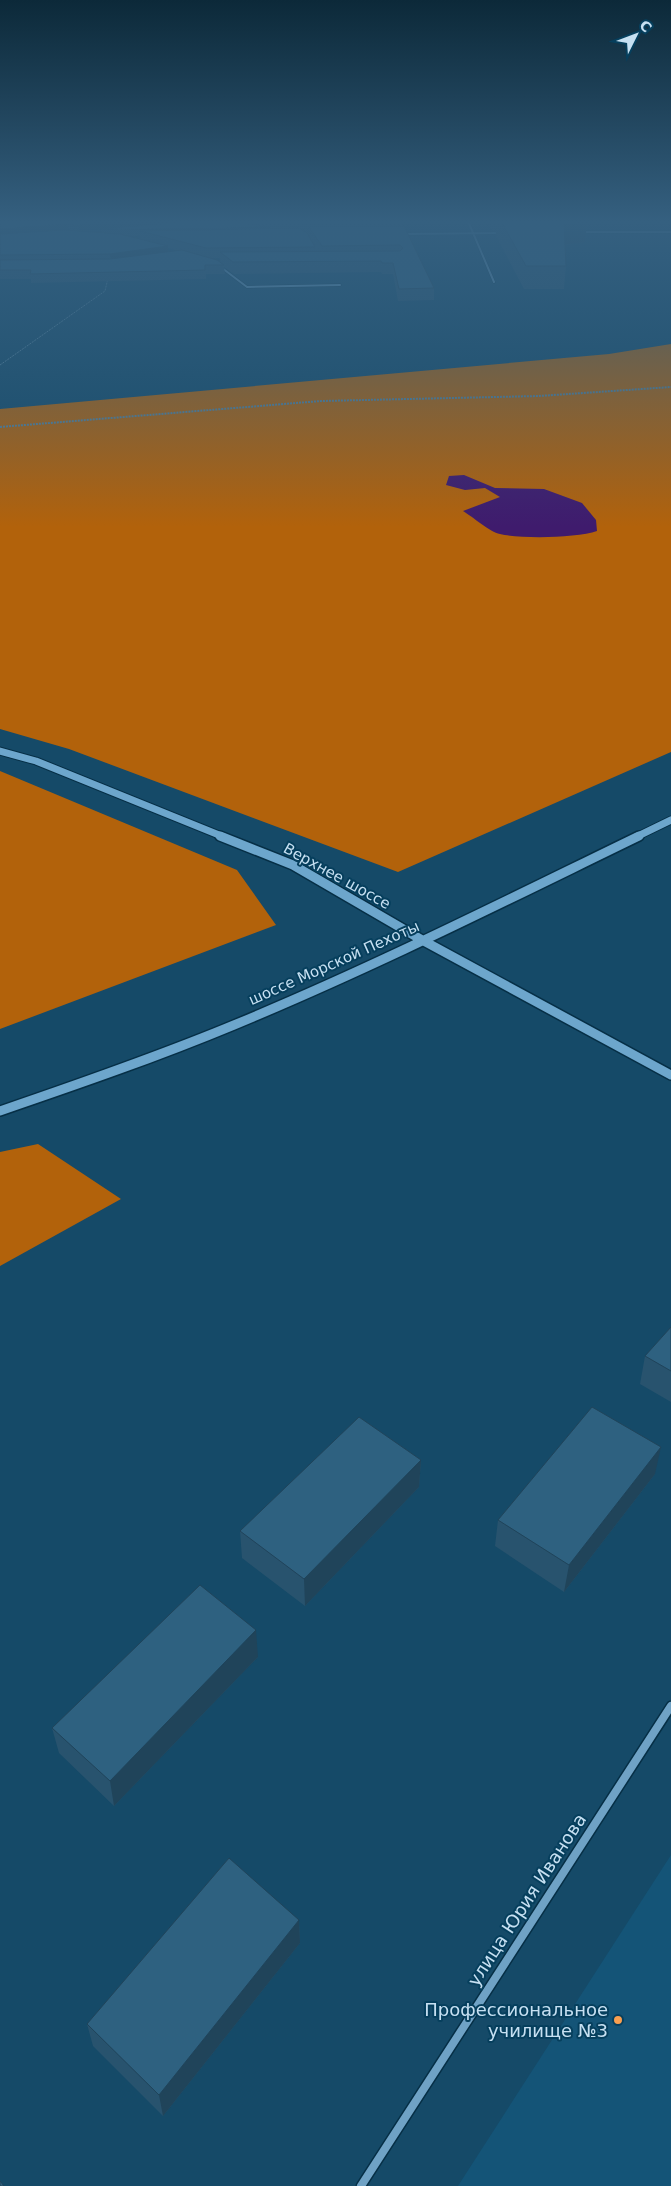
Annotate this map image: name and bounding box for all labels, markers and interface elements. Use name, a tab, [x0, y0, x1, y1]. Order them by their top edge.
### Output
north arrow	[611, 10, 661, 60]
text: С	[636, 17, 655, 35]
street label: Верхнее шоссе	[280, 839, 394, 913]
street label: шоссе Морской Пехоты	[246, 917, 422, 1009]
street label: улица Юрия Иванова	[463, 1810, 590, 1990]
place label: Профессиональное училище №3	[424, 1999, 608, 2041]
marker: Профессиональное училище №3	[612, 2014, 624, 2026]

